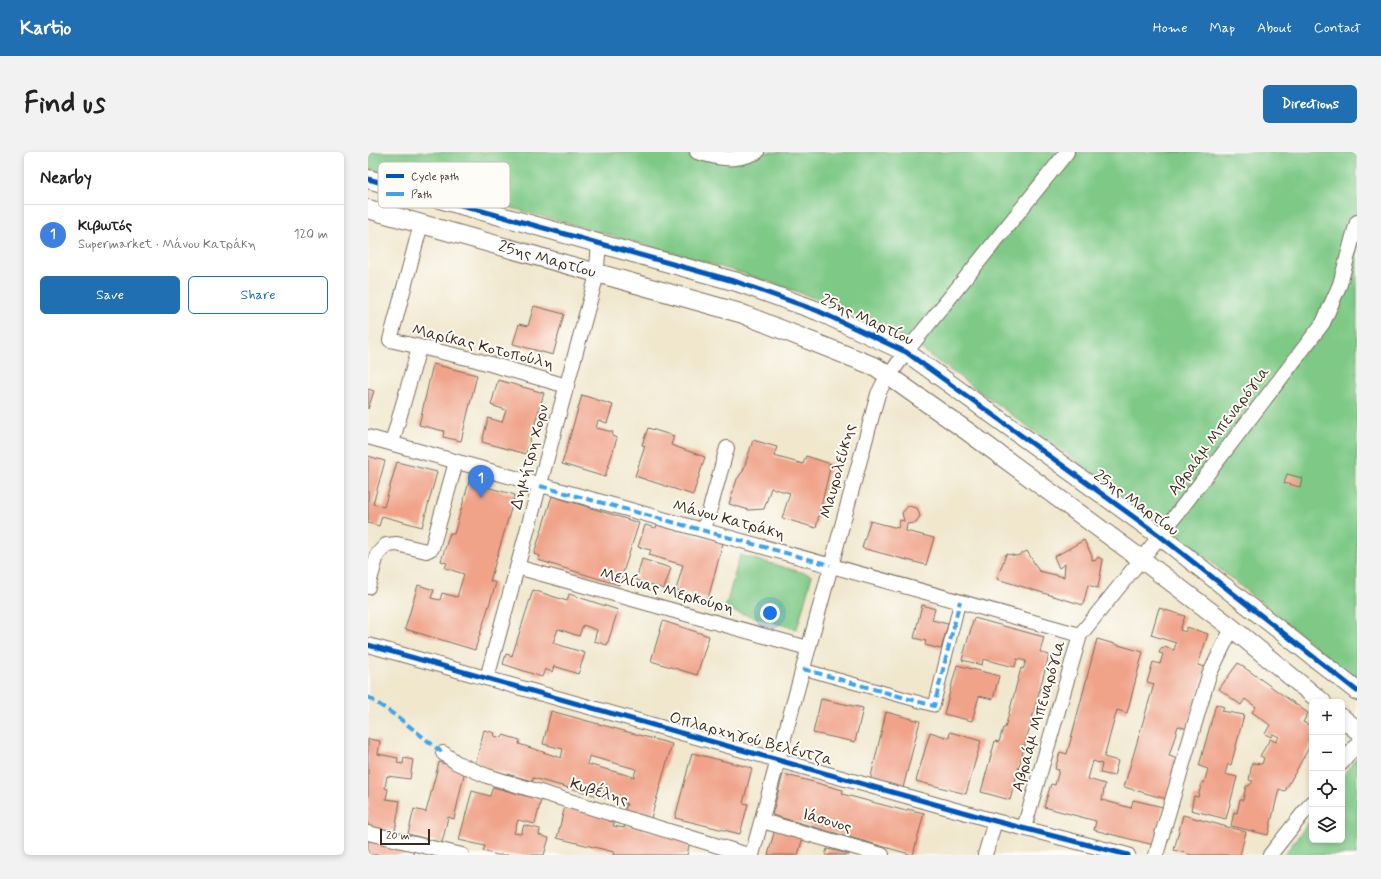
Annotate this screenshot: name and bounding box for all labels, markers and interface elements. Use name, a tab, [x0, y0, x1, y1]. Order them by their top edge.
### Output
text: Kartio	[20, 16, 71, 41]
text: Home	[1153, 19, 1187, 37]
text: Map	[1209, 19, 1235, 37]
text: About	[1257, 19, 1292, 37]
text: Contact	[1314, 19, 1361, 37]
button: Directions	[1263, 85, 1357, 123]
text: Find us	[24, 86, 105, 123]
legend	[378, 162, 510, 208]
text: Nearby	[40, 167, 92, 189]
text: Cycle path	[411, 170, 459, 184]
text: Path	[411, 188, 432, 202]
text: Κιβωτός	[78, 216, 132, 236]
text: 1	[50, 226, 56, 243]
text: 120 m	[294, 226, 328, 243]
street label: 25ης Μαρτίου	[496, 235, 598, 283]
text: Supermarket · Μάνου Κατράκη	[78, 236, 256, 253]
button: Save	[40, 276, 180, 314]
button: Share	[188, 276, 328, 314]
street label: 25ης Μαρτίου	[817, 289, 917, 351]
street label: Μαρίκας Κοτοπούλη	[410, 319, 556, 375]
street label: Αβραάμ Μπεναρόγια	[1164, 362, 1274, 500]
street label: Δημήτρη Χορν	[506, 402, 554, 512]
street label: Μαυρολεύκης	[815, 421, 861, 521]
pin: 1	[468, 465, 494, 498]
street label: 25ης Μαρτίου	[1089, 465, 1183, 541]
street label: Μάνου Κατράκη	[671, 495, 787, 545]
street label: Μελίνας Μερκούρη	[598, 563, 736, 619]
your location	[760, 603, 780, 623]
street label: Αβραάμ Μπεναρόγια	[1007, 638, 1071, 794]
map controls	[1309, 699, 1345, 843]
button: +	[1309, 699, 1345, 735]
street label: Οπλαρχηγού Βελέντζα	[667, 706, 835, 771]
button: −	[1309, 735, 1345, 771]
button: locate	[1309, 771, 1345, 807]
street label: Κυβέλης	[567, 772, 631, 811]
street label: Ιάσoνος	[800, 804, 854, 838]
button: layers	[1309, 807, 1345, 843]
scale bar	[380, 827, 430, 846]
text: 20 m	[386, 829, 409, 843]

